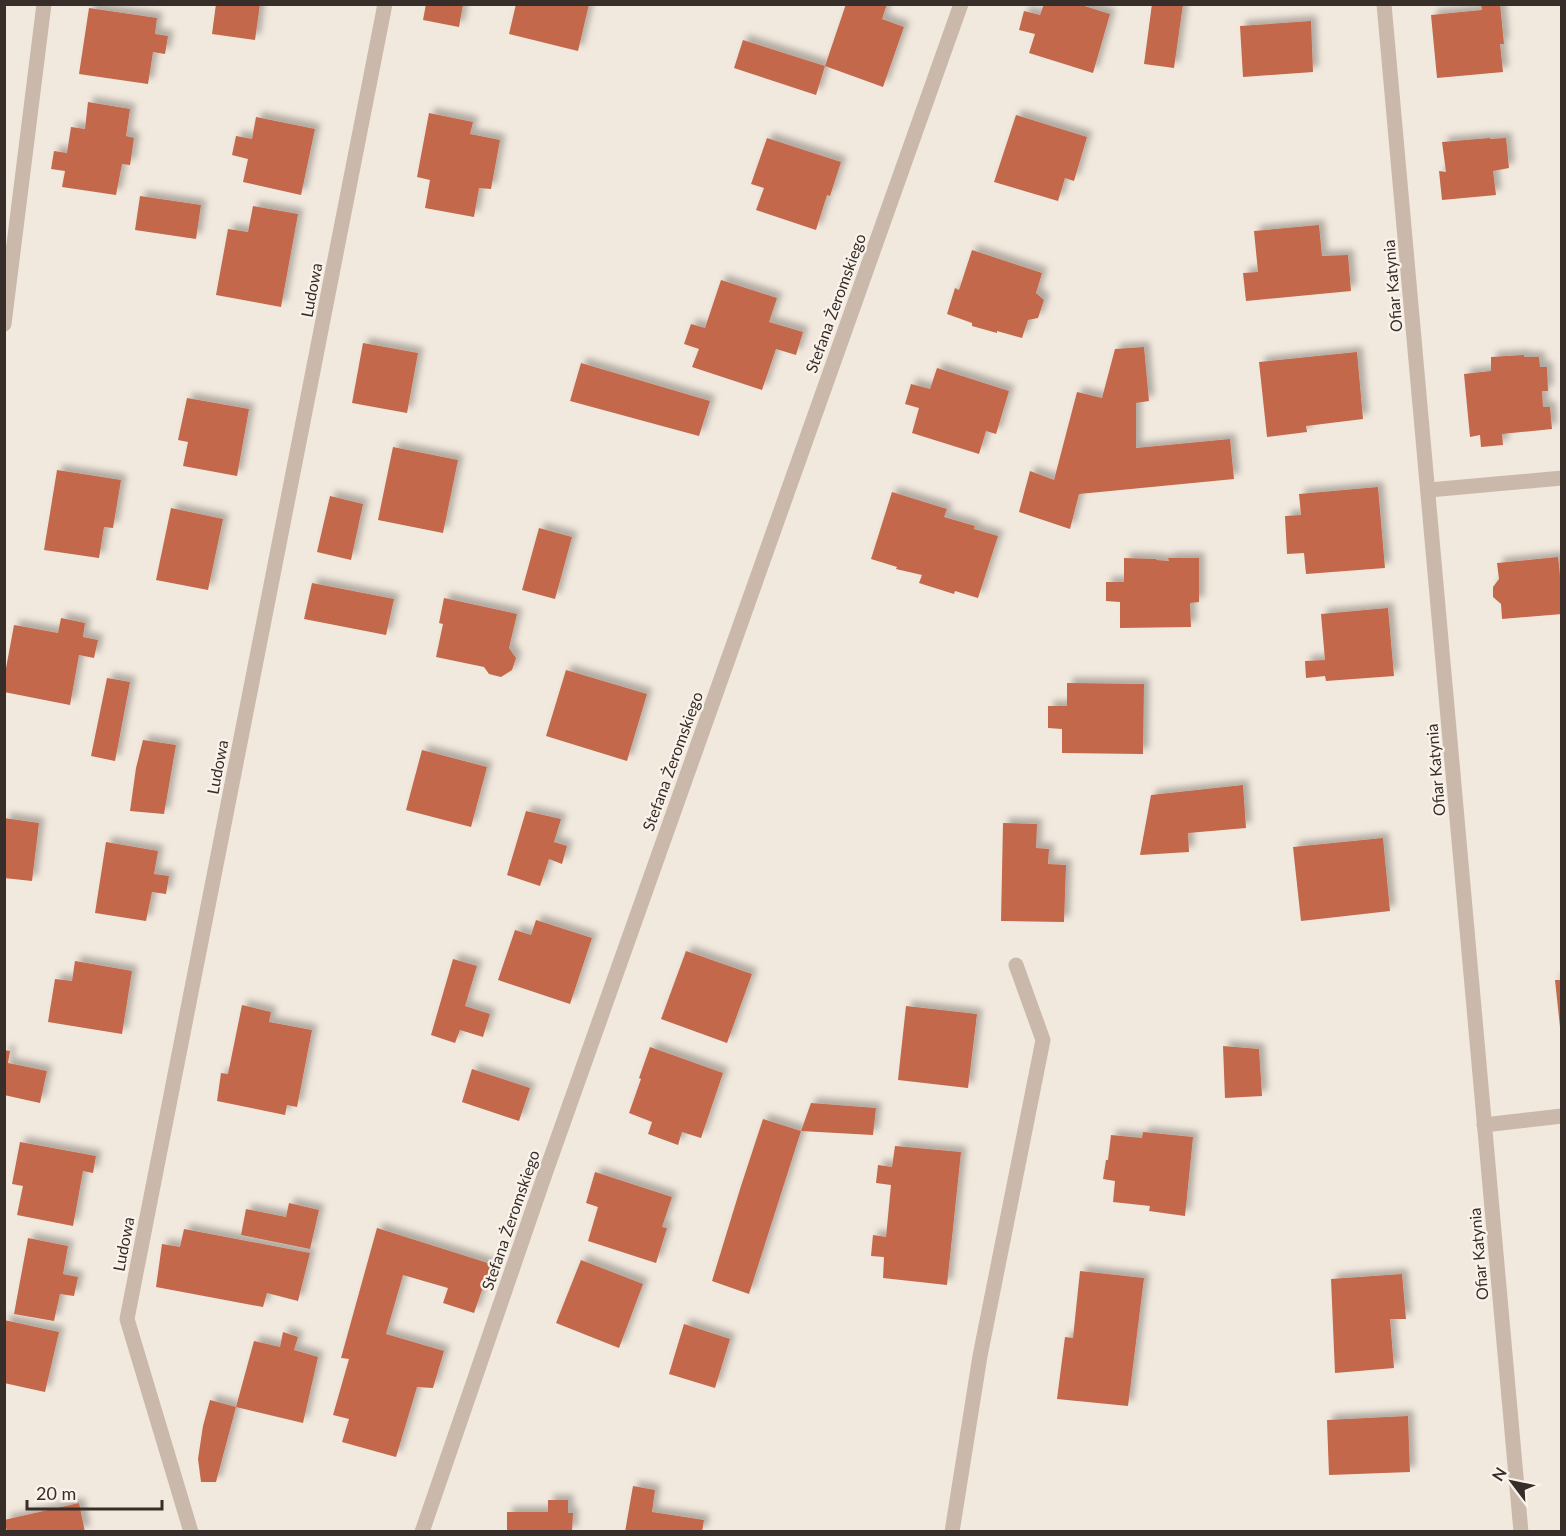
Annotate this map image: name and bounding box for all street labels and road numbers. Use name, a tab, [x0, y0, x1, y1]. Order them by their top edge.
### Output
street label: Stefana Żeromskiego	[801, 231, 869, 375]
street label: Ofiar Katynia	[1379, 239, 1405, 333]
street label: Ludowa	[296, 261, 326, 319]
street label: Stefana Żeromskiego	[638, 689, 706, 833]
street label: Ofiar Katynia	[1422, 723, 1448, 817]
street label: Ludowa	[202, 738, 232, 796]
street label: Stefana Żeromskiego	[477, 1147, 543, 1293]
street label: Ofiar Katynia	[1465, 1207, 1491, 1301]
street label: Ludowa	[108, 1215, 138, 1273]

